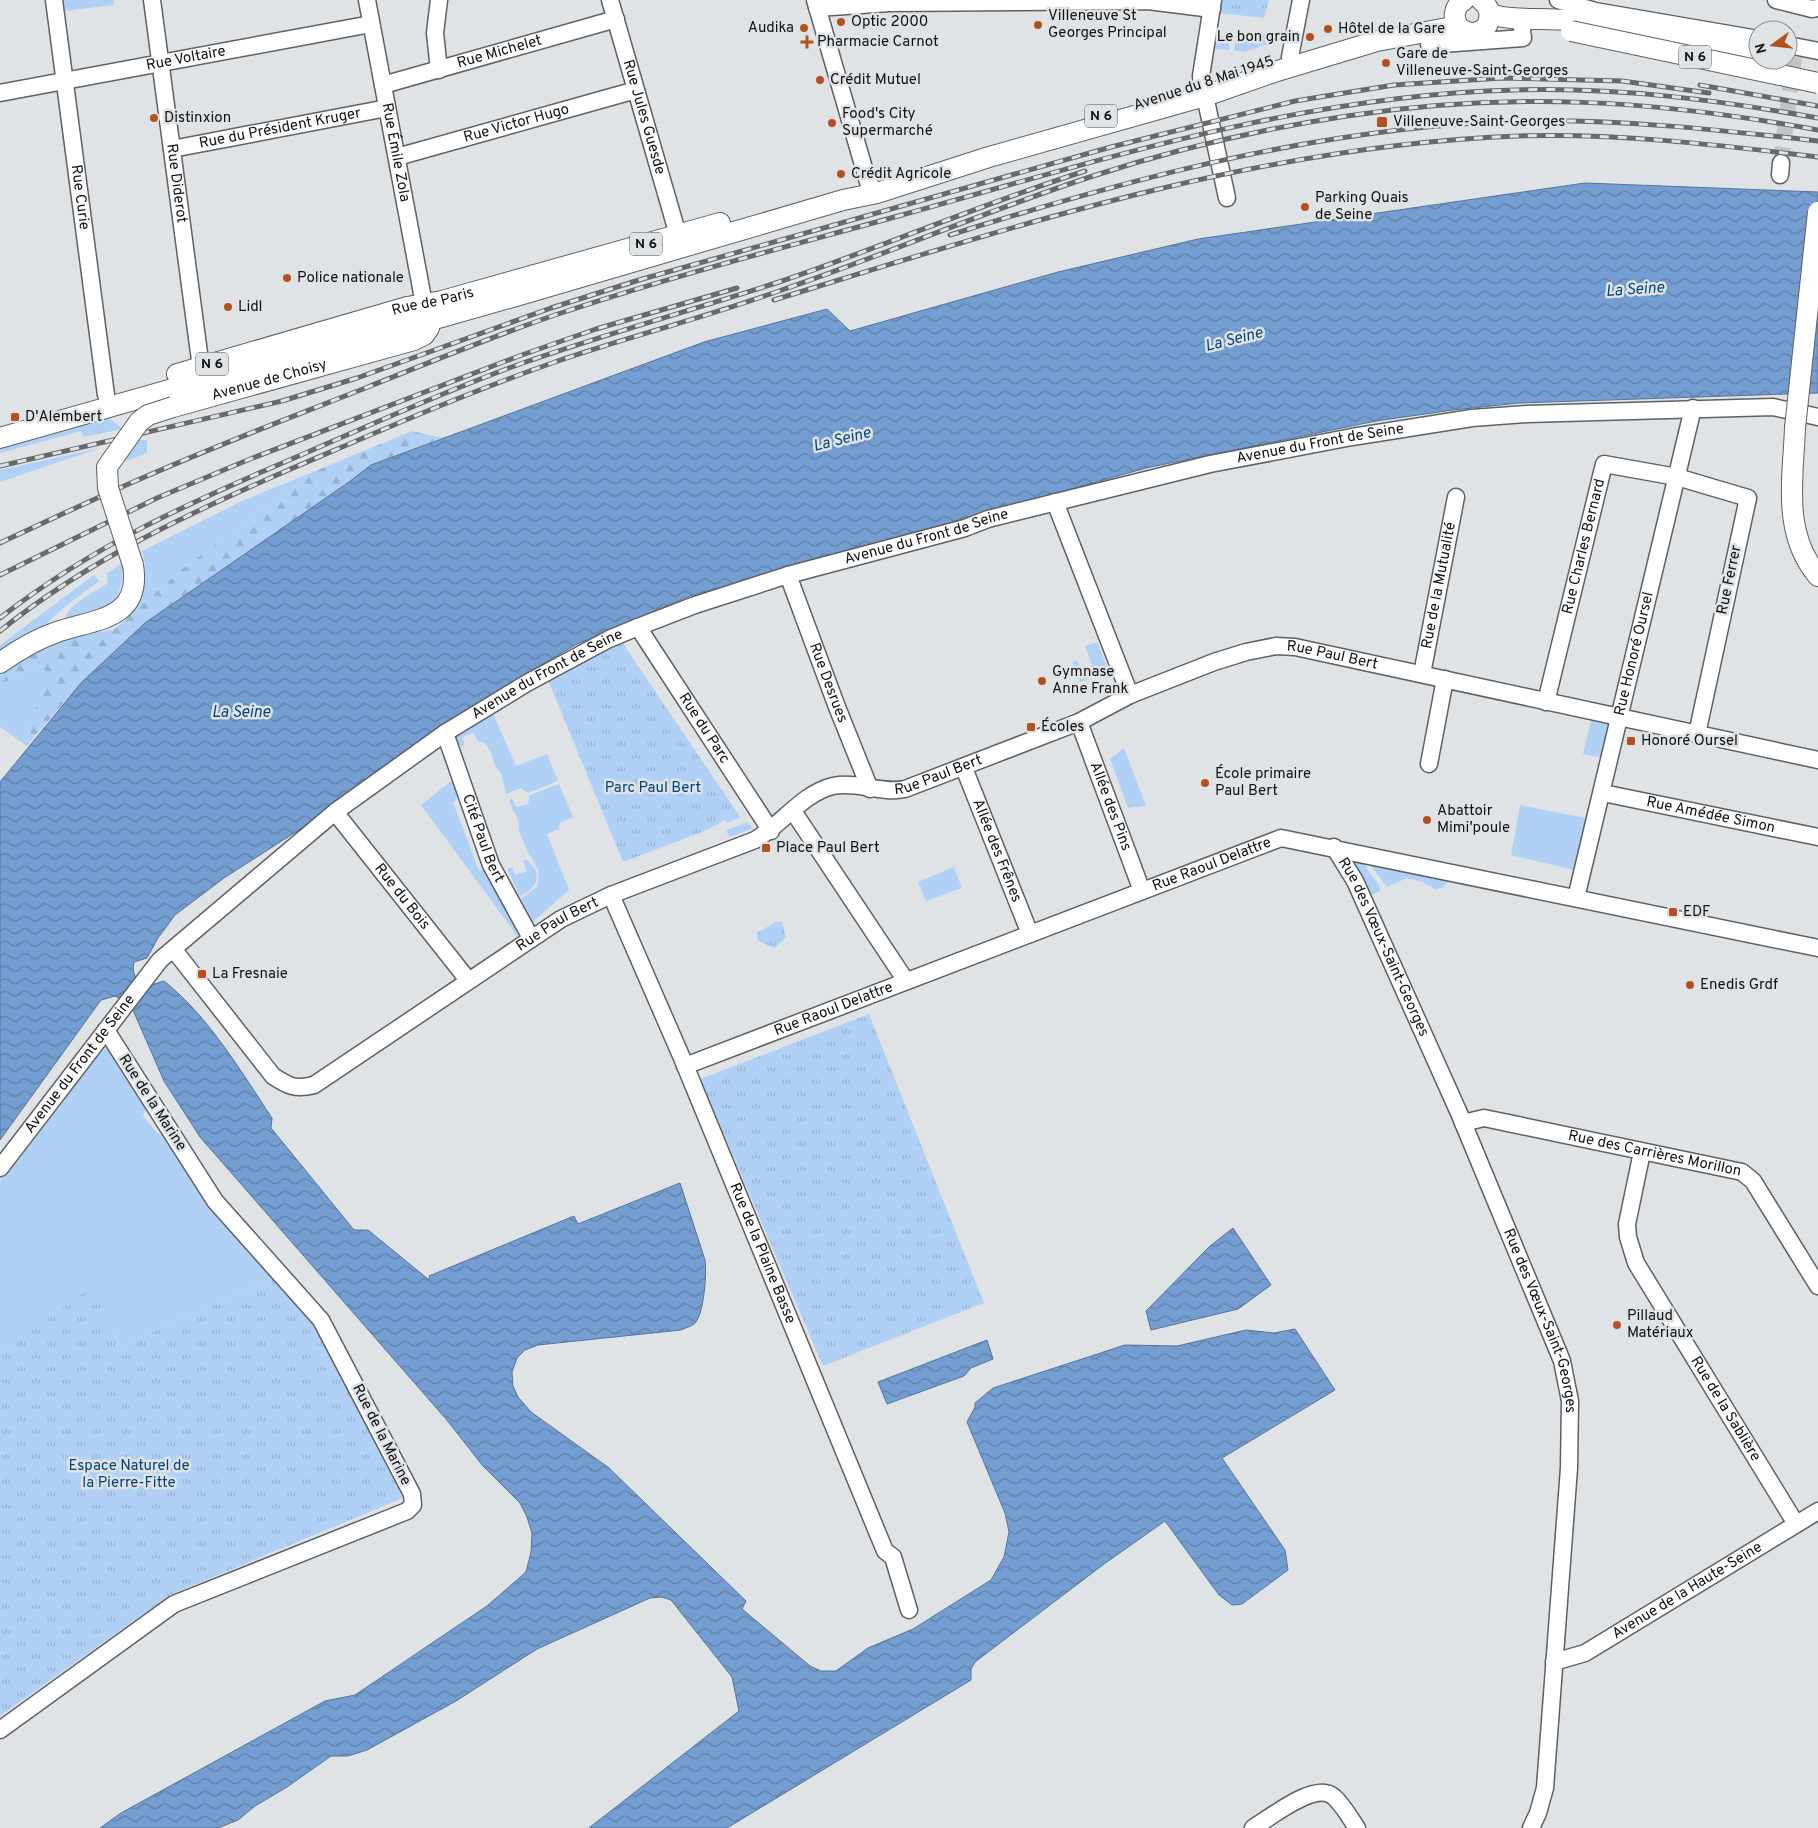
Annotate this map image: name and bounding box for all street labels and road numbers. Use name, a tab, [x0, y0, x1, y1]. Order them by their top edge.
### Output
street label: Rue Michelet	[455, 31, 544, 73]
street label: Rue Voltaire	[144, 42, 227, 75]
road number: N 6	[1679, 46, 1711, 68]
street label: Avenue du 8 Mai 1945	[1131, 52, 1277, 116]
street label: Rue Jules Guesde	[618, 57, 670, 177]
street label: Rue Victor Hugo	[461, 100, 571, 147]
street label: Rue Émile Zola	[377, 101, 414, 203]
street label: Rue du Président Kruger	[197, 104, 363, 153]
road number: N 6	[1085, 104, 1117, 128]
street label: Rue Diderot	[162, 143, 191, 224]
street label: Rue Curie	[66, 164, 94, 231]
road number: N 6	[630, 232, 662, 255]
street label: Rue de Paris	[390, 283, 476, 320]
road number: N 6	[196, 352, 228, 376]
street label: Avenue de Choisy	[209, 355, 329, 405]
street label: Avenue du Front de Seine	[1235, 419, 1405, 468]
street label: Rue Charles Bernard	[1558, 477, 1610, 616]
street label: Avenue du Front de Seine	[842, 505, 1011, 569]
street label: Rue de la Mutualité	[1418, 521, 1460, 651]
street label: Rue Ferrer	[1713, 543, 1747, 616]
street label: Rue Honoré Oursel	[1610, 590, 1658, 718]
street label: Avenue du Front de Seine	[468, 625, 625, 724]
street label: Rue Paul Bert	[1286, 637, 1380, 674]
street label: Rue Desrues	[805, 640, 852, 725]
street label: Rue du Parc	[674, 690, 734, 767]
street label: Rue Paul Bert	[893, 751, 985, 800]
street label: Allée des Pins	[1085, 759, 1136, 853]
street label: Cité Paul Bert	[457, 791, 508, 886]
street label: Rue Amédée Simon	[1645, 793, 1777, 837]
street label: Allée des Frênes	[968, 796, 1026, 905]
street label: Rue Raoul Delattre	[1150, 833, 1274, 896]
street label: Rue des Vœux-Saint-Georges	[1333, 854, 1433, 1040]
street label: Rue du Bois	[370, 860, 434, 934]
street label: Rue Paul Bert	[513, 893, 602, 956]
street label: Rue Raoul Delattre	[771, 978, 896, 1041]
street label: Avenue du Front de Seine	[20, 991, 139, 1137]
street label: Rue de la Marine	[114, 1051, 190, 1155]
street label: Rue des Carrières Morillon	[1566, 1126, 1743, 1181]
street label: Rue de la Plaine Basse	[725, 1180, 800, 1326]
street label: Rue des Vœux-Saint-Georges	[1499, 1226, 1580, 1413]
street label: Rue de la Sablière	[1686, 1353, 1765, 1465]
street label: Rue de la Marine	[347, 1381, 415, 1489]
street label: Avenue de la Haute-Seine	[1609, 1538, 1766, 1644]

